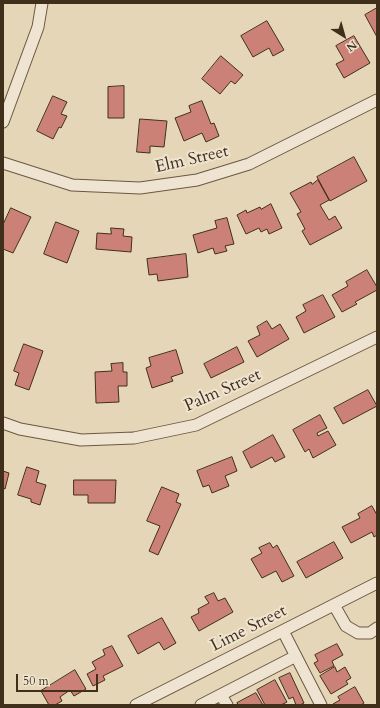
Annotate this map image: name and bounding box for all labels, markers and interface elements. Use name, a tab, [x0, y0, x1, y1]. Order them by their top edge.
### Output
north arrow	[324, 16, 364, 56]
text: N	[343, 37, 360, 55]
street label: Elm Street	[153, 142, 231, 178]
street label: Palm Street	[182, 365, 264, 417]
street label: Lime Street	[208, 601, 290, 657]
scale bar	[18, 666, 100, 692]
text: 50 m	[23, 673, 49, 689]

